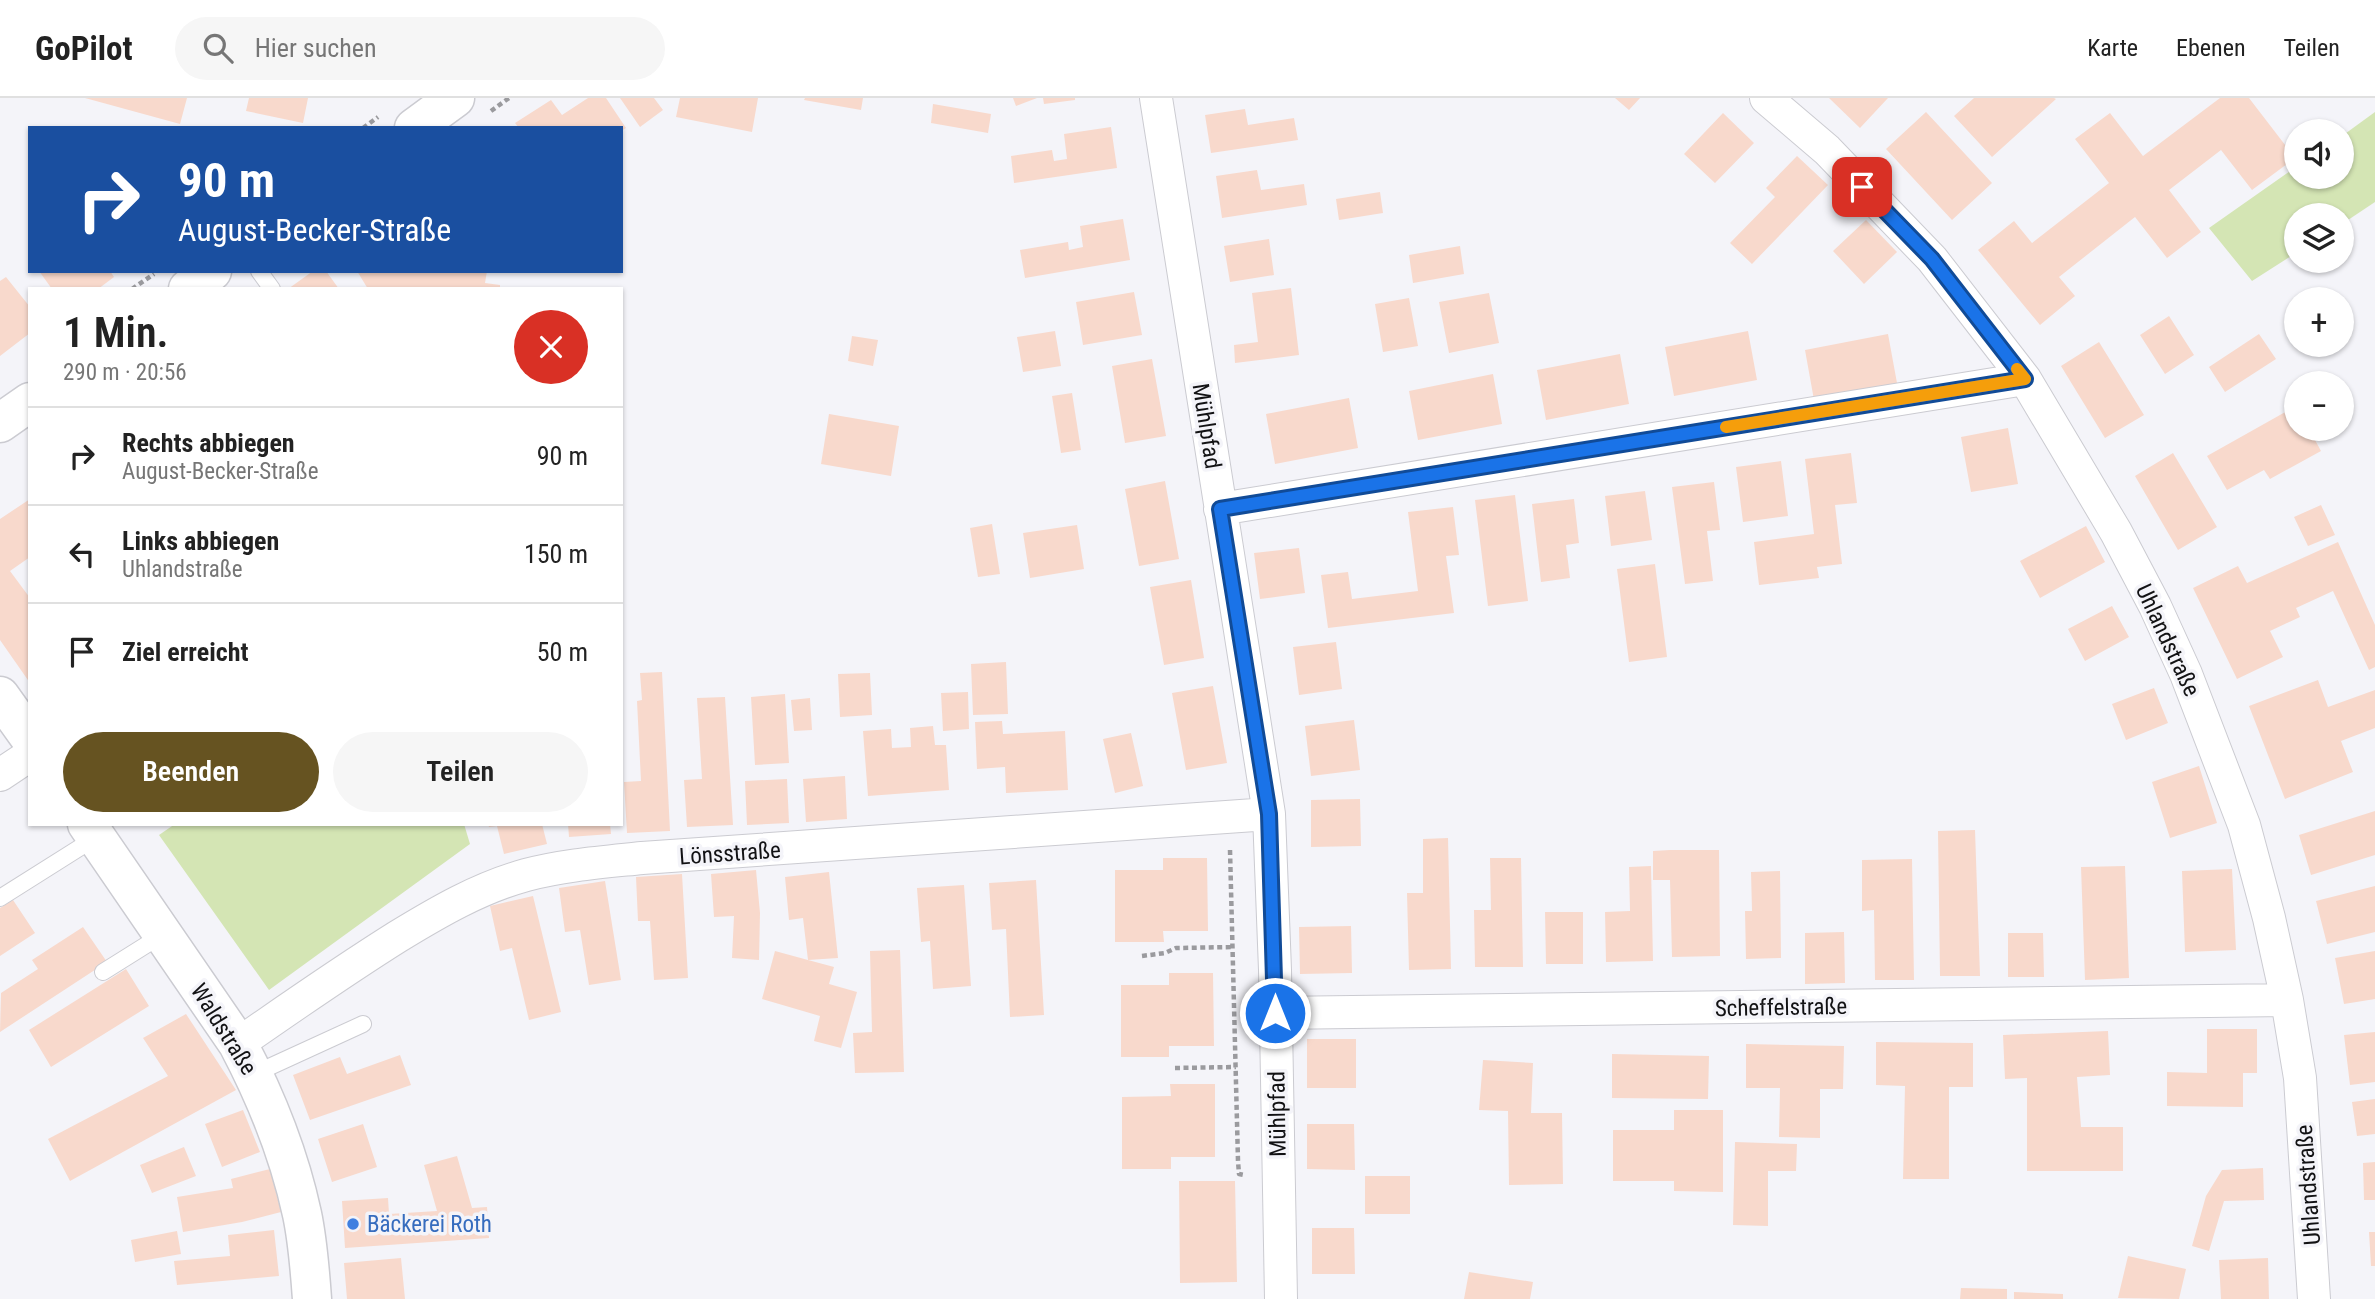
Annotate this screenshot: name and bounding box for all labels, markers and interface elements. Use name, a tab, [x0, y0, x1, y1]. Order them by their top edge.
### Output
search box	[175, 17, 665, 80]
text: GoPilot	[35, 29, 133, 68]
icon: search	[199, 29, 237, 67]
text: Hier suchen	[255, 33, 377, 63]
text: Karte	[2087, 34, 2138, 62]
text: Ebenen	[2176, 34, 2246, 62]
text: Teilen	[2284, 34, 2340, 62]
map controls	[2284, 119, 2354, 441]
button: sound	[2284, 119, 2354, 189]
text: 90 m	[178, 152, 275, 209]
icon: right	[63, 154, 154, 245]
pin	[1832, 157, 1892, 217]
icon: arrive	[1843, 168, 1881, 206]
button: layers	[2284, 203, 2354, 273]
text: August-Becker-Straße	[178, 211, 451, 249]
button: +	[2284, 287, 2354, 357]
text: 1 Min.	[63, 308, 169, 357]
button: close	[514, 310, 588, 384]
text: 290 m · 20:56	[63, 359, 187, 386]
button: −	[2284, 371, 2354, 441]
street label: Mühlpfad	[1186, 382, 1227, 471]
text: Rechts abbiegen	[122, 428, 295, 458]
icon: right	[63, 437, 101, 475]
text: 90 m	[537, 441, 588, 471]
text: August-Becker-Straße	[122, 458, 318, 485]
text: Links abbiegen	[122, 526, 279, 556]
icon: left	[63, 535, 101, 573]
text: 150 m	[524, 539, 588, 569]
text: Uhlandstraße	[122, 556, 243, 583]
street label: Uhlandstraße	[2130, 580, 2205, 701]
icon: arrive	[63, 633, 101, 671]
text: Ziel erreicht	[122, 637, 248, 667]
text: 50 m	[537, 637, 588, 667]
button: Beenden	[63, 732, 319, 812]
button: Teilen	[333, 732, 588, 812]
street label: Lönsstraße	[678, 836, 782, 871]
position arrow	[1238, 976, 1312, 1050]
street label: Waldstraße	[185, 979, 262, 1080]
street label: Scheffelstraße	[1715, 993, 1847, 1022]
street label: Mühlpfad	[1263, 1071, 1292, 1157]
street label: Uhlandstraße	[2291, 1124, 2326, 1246]
place label: Bäckerei Roth	[367, 1211, 492, 1238]
marker: Bäckerei Roth	[345, 1216, 361, 1232]

